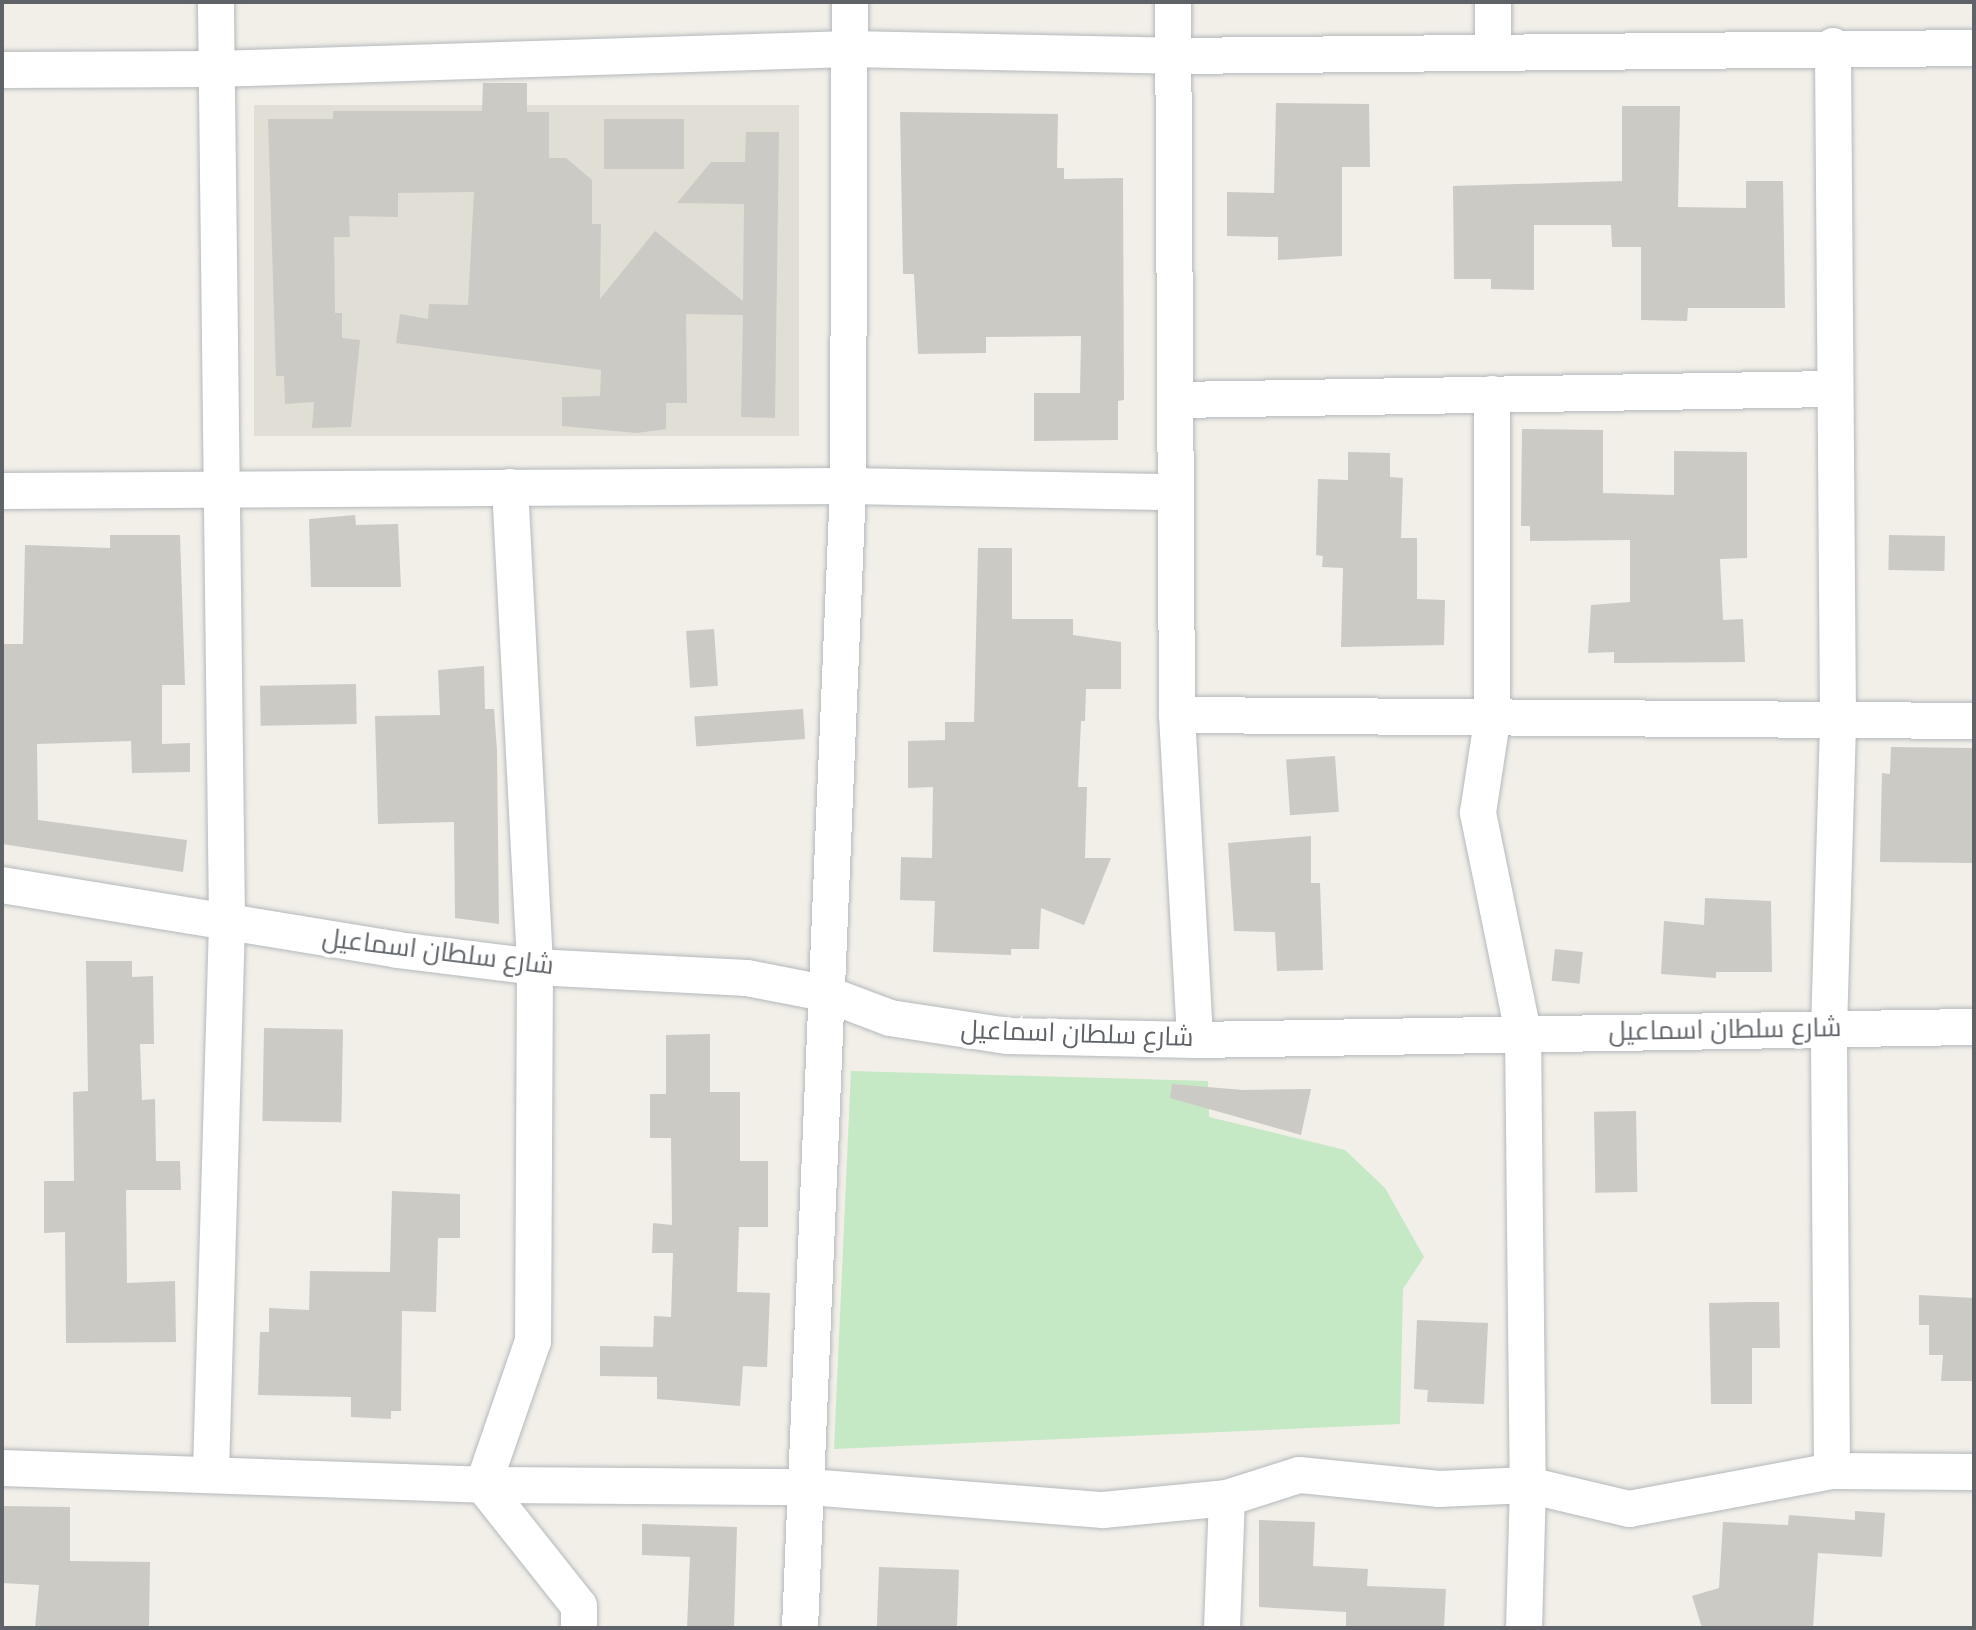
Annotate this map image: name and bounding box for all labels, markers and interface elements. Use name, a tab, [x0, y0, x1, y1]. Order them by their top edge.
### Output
street label: شارع سلطان اسماعيل	[320, 922, 556, 982]
street label: شارع سلطان اسماعيل	[1608, 1012, 1842, 1048]
street label: شارع سلطان اسماعيل	[960, 1014, 1194, 1054]

